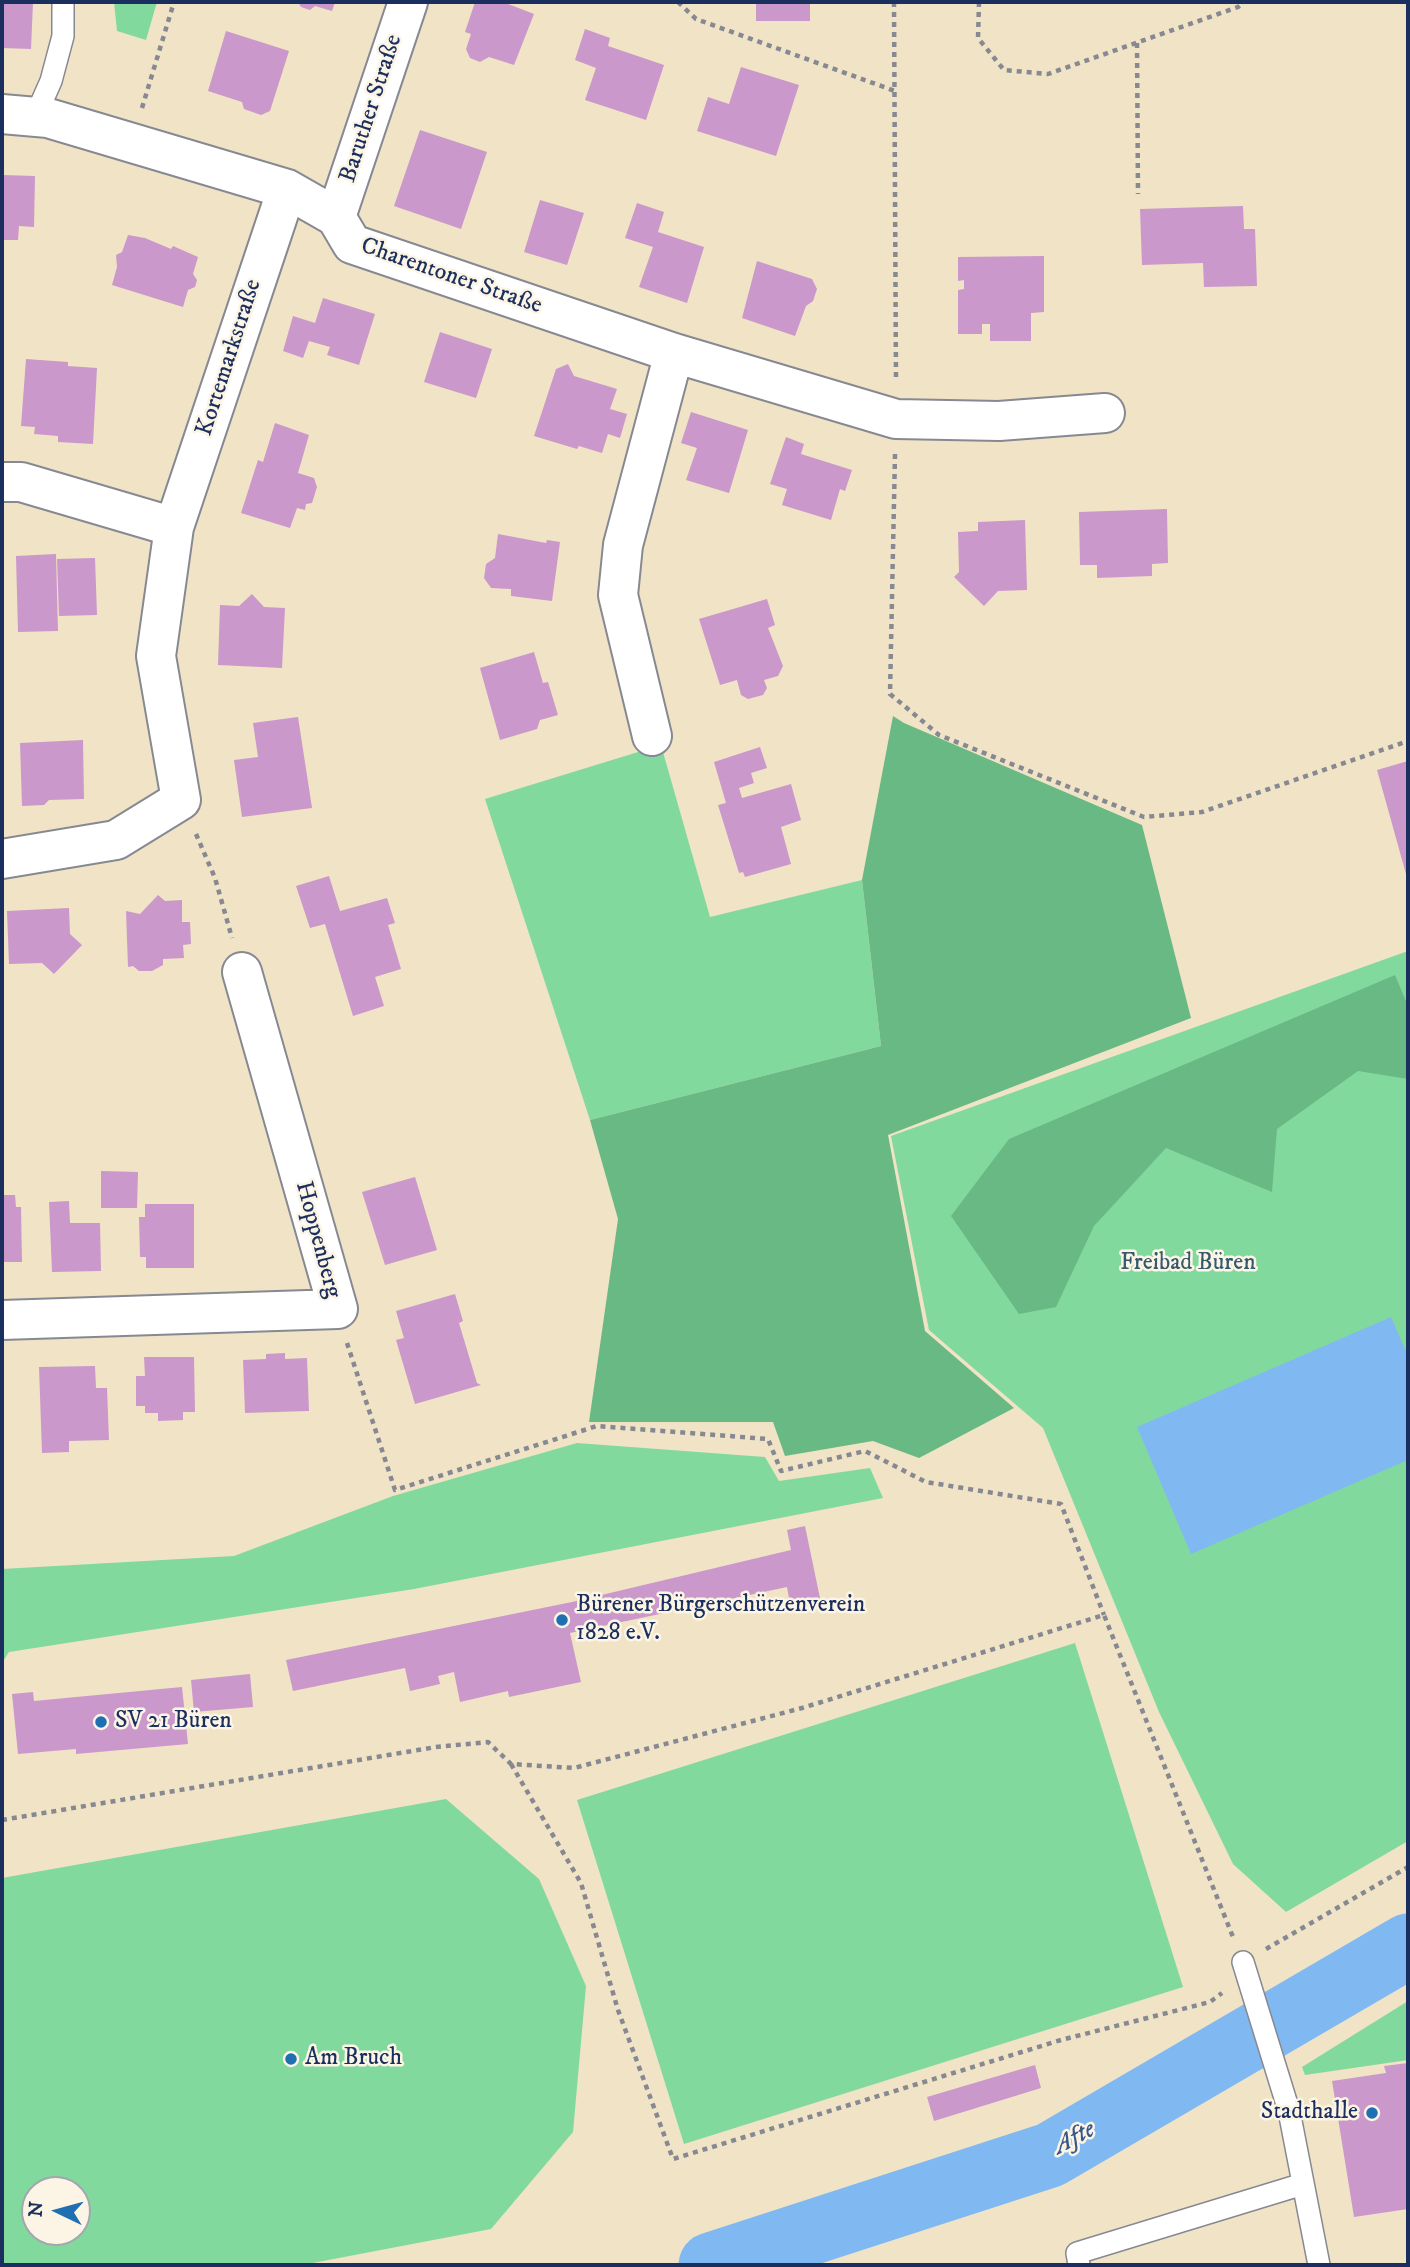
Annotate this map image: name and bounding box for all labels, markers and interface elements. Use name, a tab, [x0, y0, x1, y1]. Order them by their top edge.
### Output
street label: Baruther Straße	[335, 31, 409, 187]
street label: Charentoner Straße	[357, 233, 545, 321]
street label: Kortemarkstraße	[191, 276, 269, 440]
street label: Hoppenberg	[288, 1178, 346, 1302]
park label: Freibad Büren	[1120, 1250, 1256, 1278]
place label: Bürener Bürgerschützenverein 1828 e.V.	[576, 1592, 865, 1648]
marker: Bürener Bürgerschützenverein 1828 e.V.	[554, 1612, 570, 1628]
place label: SV 21 Büren	[115, 1708, 232, 1736]
marker: SV 21 Büren	[93, 1714, 109, 1730]
place label: Am Bruch	[305, 2045, 402, 2073]
marker: Am Bruch	[283, 2051, 299, 2067]
place label: Stadthalle	[1261, 2099, 1358, 2127]
marker: Stadthalle	[1364, 2105, 1380, 2121]
water label: Afte	[1049, 2115, 1101, 2163]
north arrow	[21, 2176, 91, 2246]
text: N	[24, 2201, 49, 2218]

